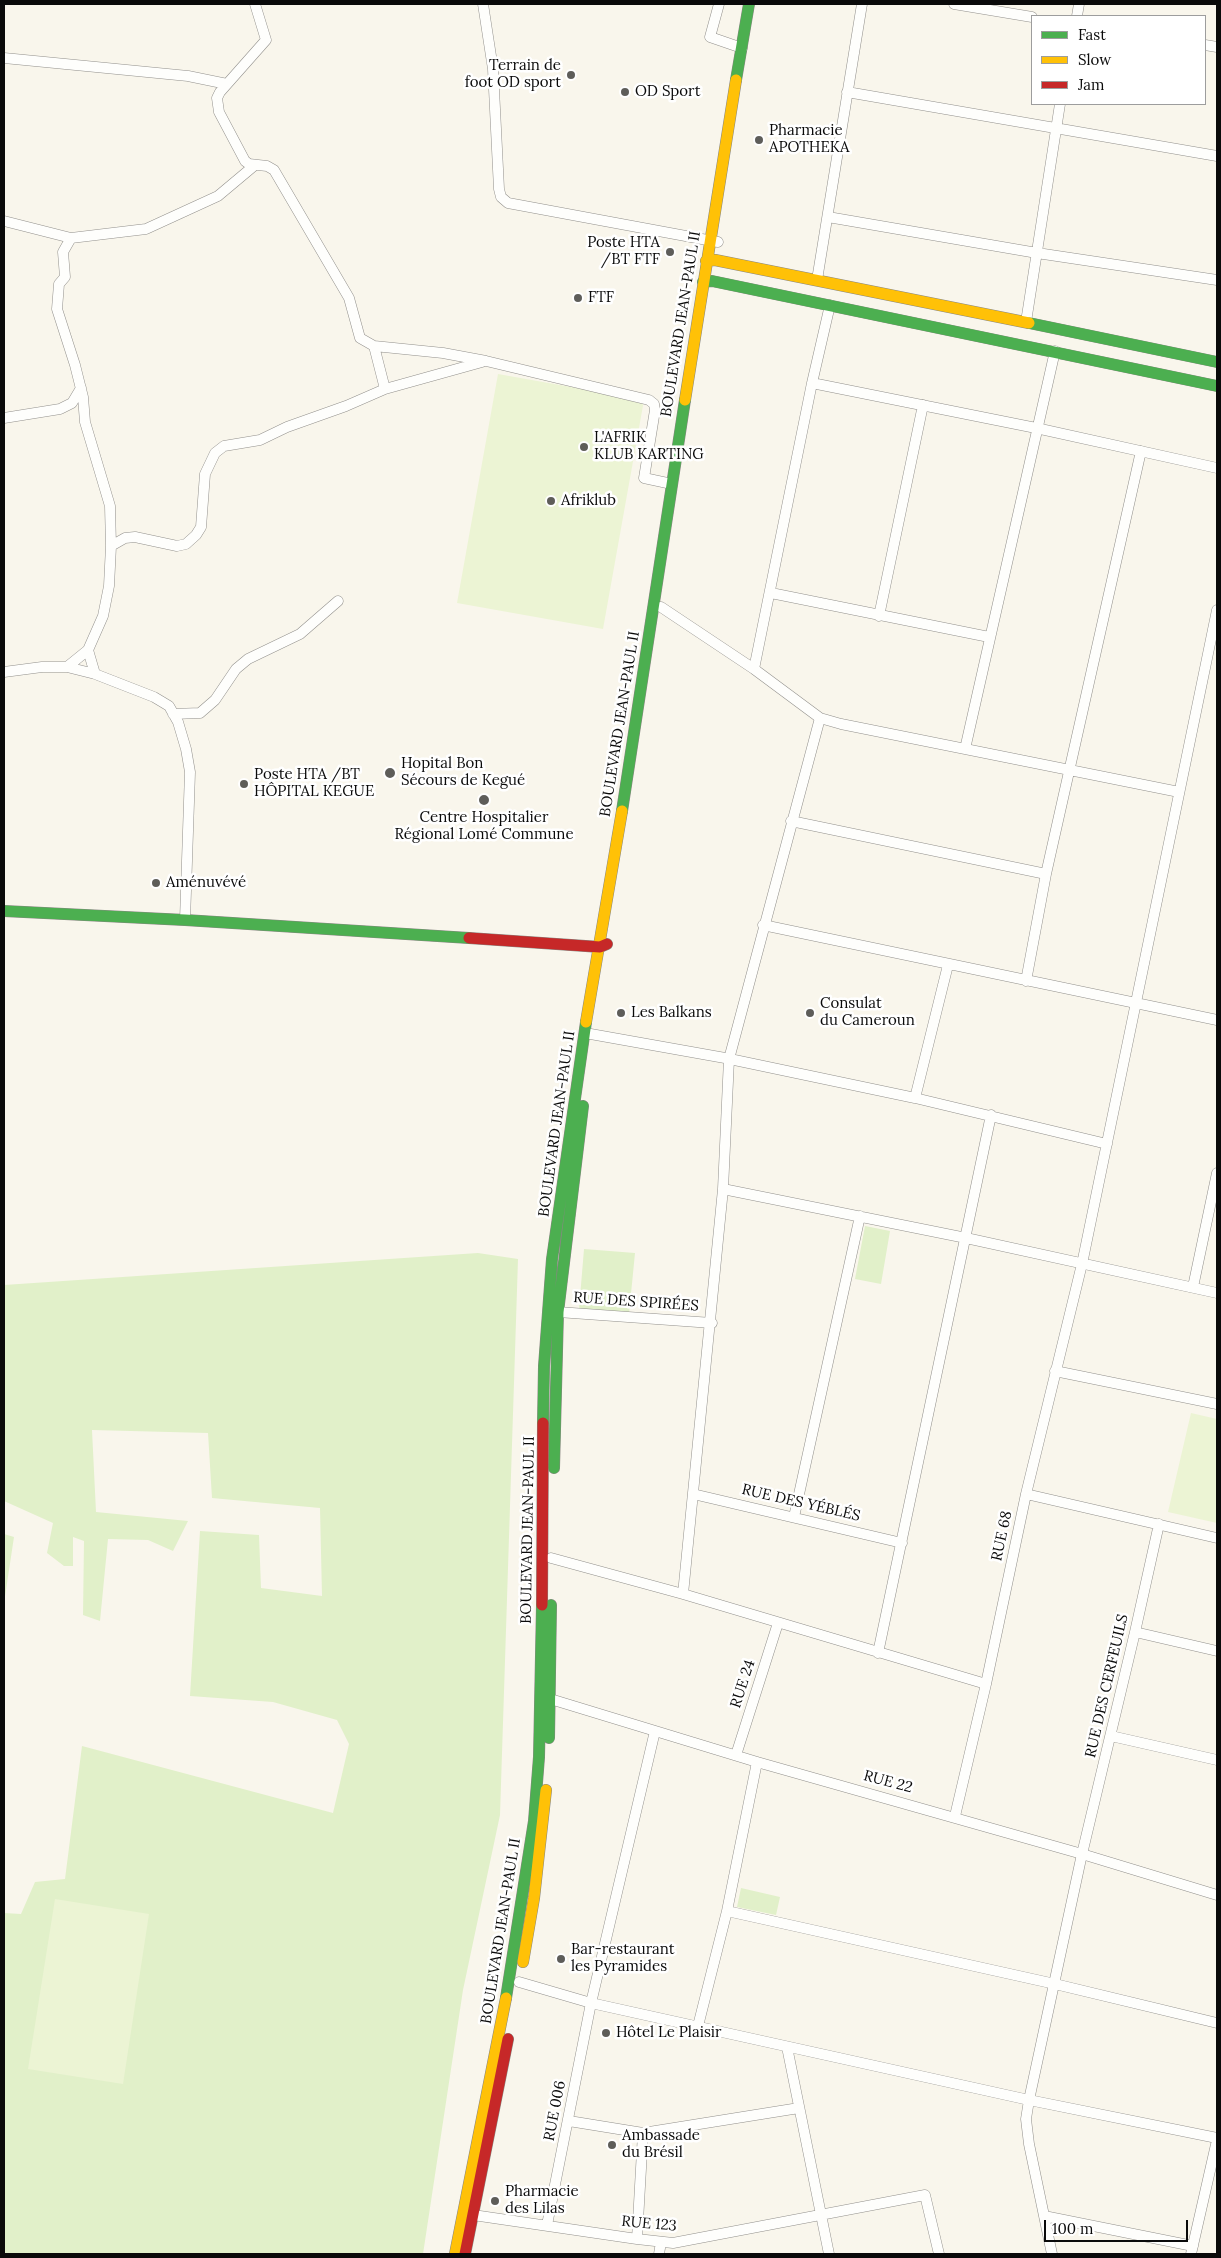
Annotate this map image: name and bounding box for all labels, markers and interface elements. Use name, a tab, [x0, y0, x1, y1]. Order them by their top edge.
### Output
legend	[1031, 15, 1206, 105]
text: Fast	[1078, 25, 1106, 44]
text: Slow	[1078, 50, 1111, 69]
place label: Terrain de foot OD sport	[465, 57, 561, 92]
marker: Terrain de foot OD sport	[565, 69, 577, 81]
text: Jam	[1078, 75, 1105, 94]
place label: OD Sport	[635, 83, 700, 101]
marker: OD Sport	[619, 86, 631, 98]
place label: Pharmacie APOTHEKA	[769, 122, 849, 157]
marker: Pharmacie APOTHEKA	[753, 134, 765, 146]
street label: BOULEVARD JEAN-PAUL II	[657, 230, 705, 418]
place label: Poste HTA /BT FTF	[587, 234, 660, 269]
marker: Poste HTA /BT FTF	[664, 246, 676, 258]
place label: FTF	[588, 289, 614, 307]
marker: FTF	[572, 292, 584, 304]
place label: L'AFRIK KLUB KARTING	[594, 429, 704, 464]
marker: L'AFRIK KLUB KARTING	[578, 441, 590, 453]
place label: Afriklub	[561, 492, 616, 510]
marker: Afriklub	[545, 495, 557, 507]
street label: BOULEVARD JEAN-PAUL II	[596, 630, 644, 818]
place label: Hopital Bon Sécours de Kegué	[401, 755, 525, 790]
place label: Poste HTA /BT HÔPITAL KEGUE	[254, 766, 374, 801]
marker: Hopital Bon Sécours de Kegué	[383, 766, 397, 780]
marker: Poste HTA /BT HÔPITAL KEGUE	[238, 778, 250, 790]
marker: Centre Hospitalier Régional Lomé Commune	[477, 793, 491, 807]
place label: Centre Hospitalier Régional Lomé Commune	[394, 809, 574, 844]
place label: Aménuvévé	[166, 874, 246, 892]
marker: Aménuvévé	[150, 877, 162, 889]
place label: Consulat du Cameroun	[820, 995, 915, 1030]
place label: Les Balkans	[631, 1004, 712, 1022]
marker: Les Balkans	[615, 1007, 627, 1019]
marker: Consulat du Cameroun	[804, 1007, 816, 1019]
street label: BOULEVARD JEAN-PAUL II	[535, 1030, 579, 1218]
street label: RUE DES SPIRÉES	[573, 1289, 699, 1315]
street label: BOULEVARD JEAN-PAUL II	[517, 1436, 539, 1624]
street label: RUE DES YÉBLÉS	[740, 1481, 862, 1525]
street label: RUE 68	[988, 1509, 1016, 1563]
street label: RUE DES CERFEUILS	[1082, 1612, 1132, 1760]
street label: RUE 24	[727, 1658, 759, 1710]
street label: RUE 22	[862, 1767, 914, 1797]
street label: BOULEVARD JEAN-PAUL II	[477, 1837, 525, 2025]
place label: Bar-restaurant les Pyramides	[571, 1941, 675, 1976]
marker: Bar-restaurant les Pyramides	[555, 1953, 567, 1965]
place label: Hôtel Le Plaisir	[616, 2024, 722, 2042]
marker: Hôtel Le Plaisir	[600, 2027, 612, 2039]
street label: RUE 006	[540, 2079, 570, 2143]
place label: Ambassade du Brésil	[622, 2127, 700, 2162]
marker: Ambassade du Brésil	[606, 2139, 618, 2151]
place label: Pharmacie des Lilas	[505, 2183, 579, 2218]
marker: Pharmacie des Lilas	[489, 2195, 501, 2207]
scale bar	[1046, 2210, 1190, 2242]
street label: RUE 123	[621, 2213, 677, 2235]
text: 100 m	[1052, 2219, 1093, 2238]

